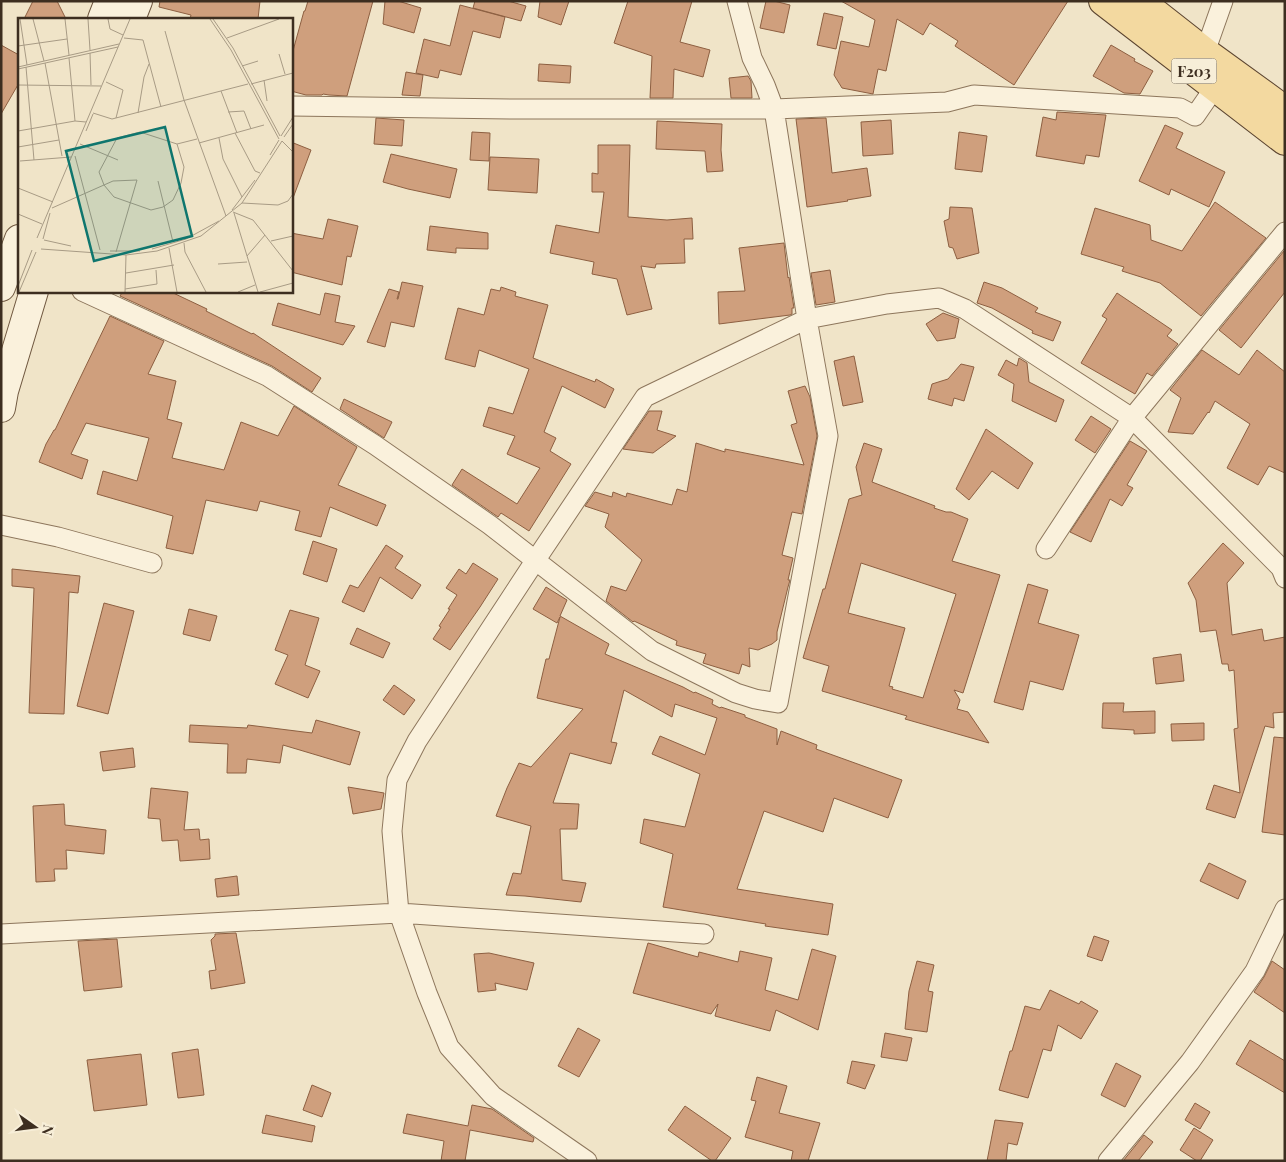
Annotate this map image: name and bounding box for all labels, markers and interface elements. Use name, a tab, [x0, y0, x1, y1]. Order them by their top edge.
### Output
inset map	[18, 18, 292, 292]
road number: F203	[1172, 58, 1216, 84]
north arrow	[10, 1102, 60, 1152]
text: N	[38, 1123, 59, 1137]

